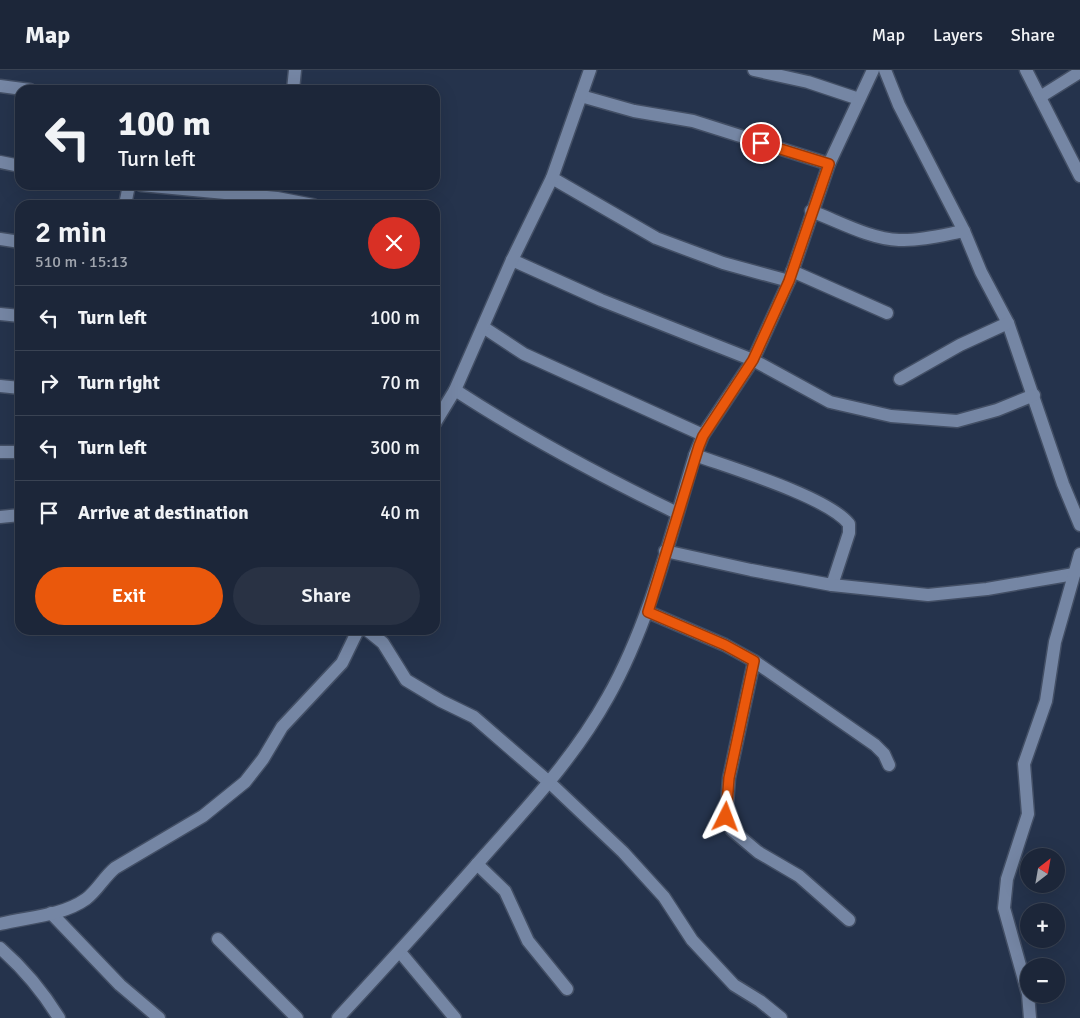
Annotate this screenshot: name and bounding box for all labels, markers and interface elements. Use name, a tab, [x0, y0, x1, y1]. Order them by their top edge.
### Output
text: Map	[25, 20, 70, 50]
text: Map	[872, 24, 905, 46]
text: Layers	[933, 24, 983, 46]
text: Share	[1011, 24, 1055, 46]
text: 100 m	[118, 102, 211, 145]
icon: left	[35, 105, 100, 170]
pin	[740, 122, 782, 164]
icon: arrive	[747, 129, 775, 157]
text: Turn left	[118, 145, 196, 172]
text: 2 min	[35, 214, 107, 251]
button: close	[368, 217, 420, 269]
text: 510 m · 15:13	[35, 252, 128, 272]
icon: left	[35, 304, 63, 332]
text: Turn left	[78, 306, 147, 330]
text: 100 m	[370, 306, 420, 330]
icon: right	[35, 369, 63, 397]
text: Turn right	[78, 371, 160, 395]
text: 70 m	[380, 371, 420, 395]
icon: left	[35, 434, 63, 462]
text: Turn left	[78, 436, 147, 460]
text: 300 m	[370, 436, 420, 460]
icon: arrive	[35, 499, 63, 527]
text: Arrive at destination	[78, 501, 249, 525]
text: 40 m	[380, 501, 420, 525]
button: Exit	[35, 567, 223, 625]
button: Share	[233, 567, 420, 625]
position arrow	[699, 790, 751, 842]
north arrow	[1020, 848, 1065, 892]
map controls	[1020, 848, 1065, 1003]
button: +	[1020, 903, 1065, 948]
button: −	[1020, 958, 1065, 1003]

